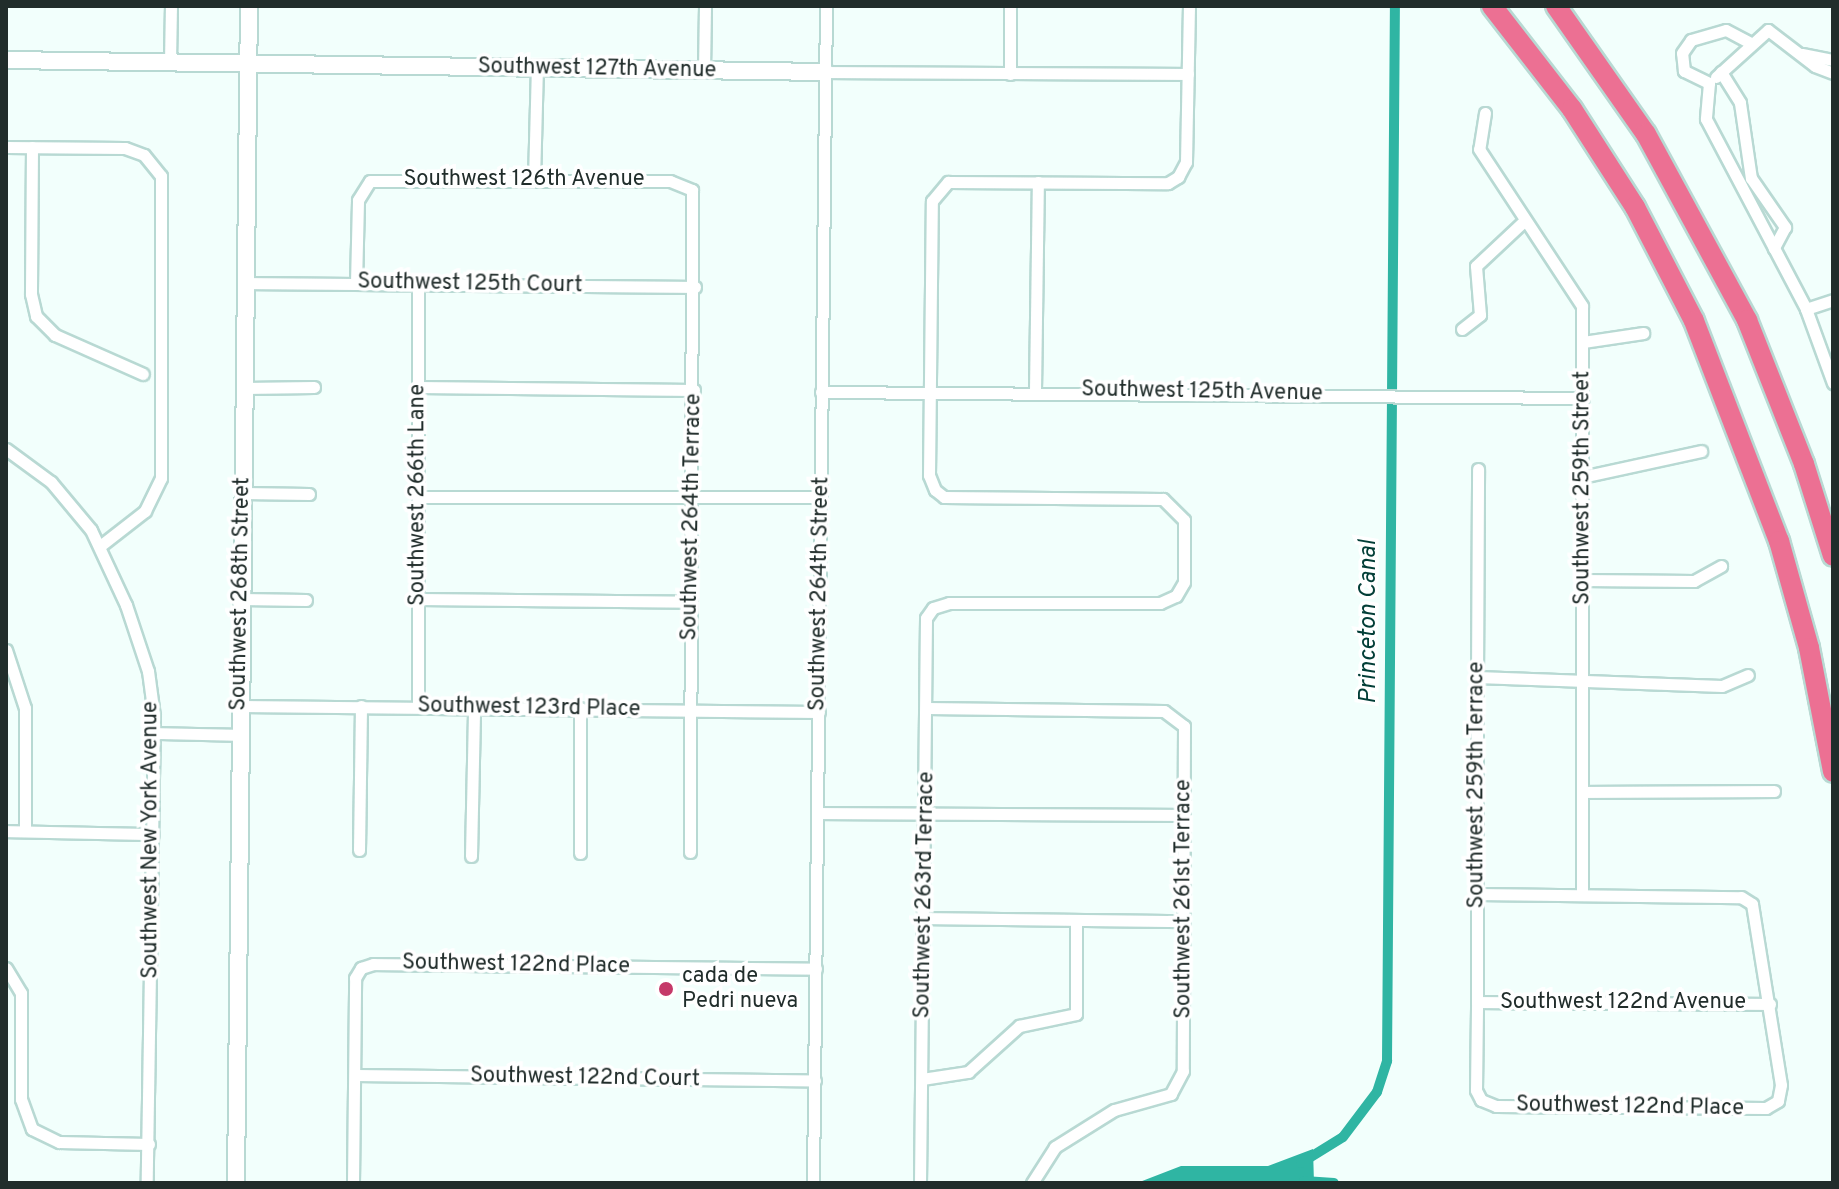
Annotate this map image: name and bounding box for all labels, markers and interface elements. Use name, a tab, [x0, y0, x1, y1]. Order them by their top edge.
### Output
street label: Southwest 127th Avenue	[477, 54, 717, 84]
street label: Southwest 126th Avenue	[403, 167, 645, 193]
street label: Southwest 125th Court	[357, 269, 583, 299]
street label: Southwest 259th Street	[1570, 371, 1596, 605]
street label: Southwest 125th Avenue	[1081, 377, 1323, 407]
street label: Southwest 266th Lane	[405, 384, 431, 606]
street label: Southwest 264th Terrace	[677, 393, 707, 641]
street label: Southwest 268th Street	[226, 477, 256, 711]
street label: Southwest 264th Street	[805, 477, 835, 711]
water label: Princeton Canal	[1356, 540, 1384, 704]
street label: Southwest 259th Terrace	[1464, 661, 1490, 909]
street label: Southwest 123rd Place	[417, 693, 641, 723]
street label: Southwest New York Avenue	[138, 700, 164, 980]
street label: Southwest 263rd Terrace	[910, 771, 940, 1019]
street label: Southwest 261st Terrace	[1171, 779, 1197, 1019]
street label: Southwest 122nd Place	[402, 950, 630, 980]
place label: cada de Pedri nueva	[682, 963, 798, 1014]
marker: cada de Pedri nueva	[657, 980, 675, 998]
street label: Southwest 122nd Avenue	[1499, 990, 1747, 1016]
street label: Southwest 122nd Court	[470, 1063, 700, 1093]
street label: Southwest 122nd Place	[1516, 1092, 1744, 1122]

